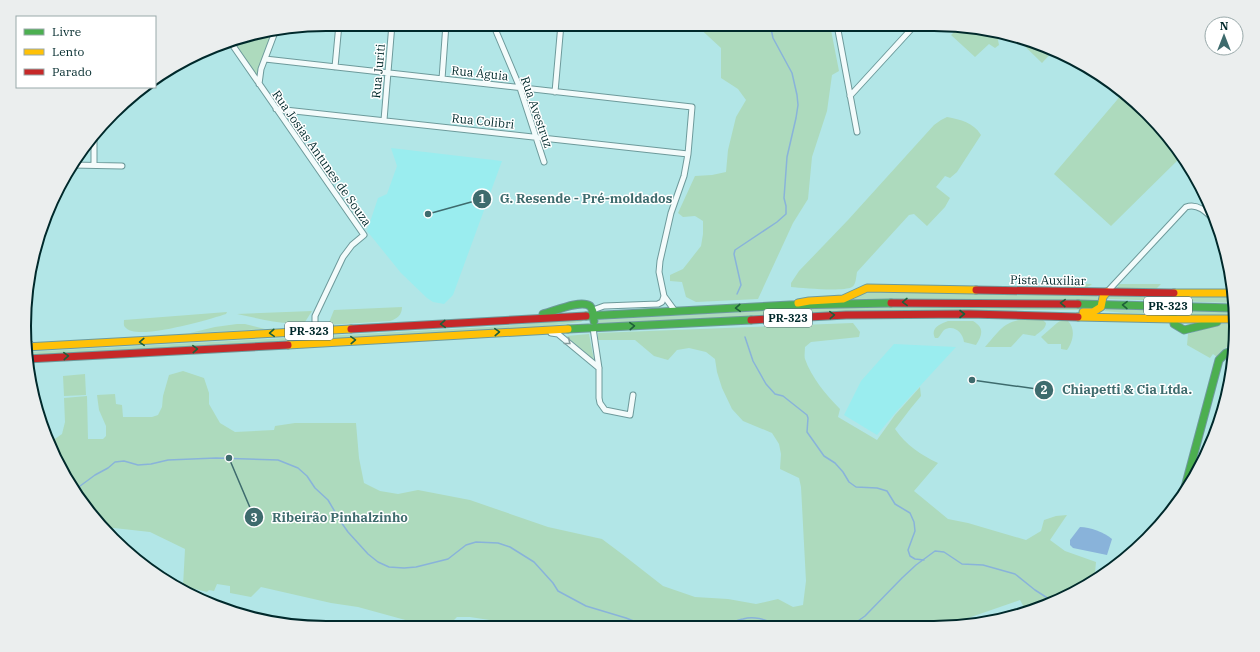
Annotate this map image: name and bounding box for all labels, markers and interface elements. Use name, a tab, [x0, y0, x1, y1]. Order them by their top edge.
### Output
legend	[16, 16, 156, 88]
north arrow	[1204, 16, 1244, 56]
text: N	[1220, 19, 1229, 33]
text: Livre	[52, 24, 81, 39]
street label: Rua Juriti	[368, 43, 388, 99]
text: Lento	[52, 44, 84, 59]
street label: Rua Águia	[451, 63, 510, 83]
text: Parado	[52, 64, 92, 79]
street label: Rua Avestruz	[518, 74, 556, 150]
street label: Rua Josias Antunes de Souza	[269, 87, 375, 229]
street label: Rua Colibri	[451, 110, 515, 132]
callout: G. Resende - Pré-moldados	[472, 186, 680, 211]
text: G. Resende - Pré-moldados	[500, 190, 673, 207]
text: 1	[478, 191, 486, 206]
street label: Pista Auxiliar	[1010, 272, 1087, 288]
road number: PR-323	[1144, 297, 1192, 315]
one-way arrow	[902, 298, 908, 307]
one-way arrow	[1060, 299, 1066, 307]
one-way arrow	[1122, 301, 1128, 309]
one-way arrow	[735, 304, 741, 312]
road number: PR-323	[764, 309, 812, 327]
one-way arrow	[959, 310, 965, 318]
one-way arrow	[829, 311, 835, 320]
one-way arrow	[440, 320, 446, 329]
one-way arrow	[629, 321, 635, 330]
road number: PR-323	[285, 322, 333, 340]
one-way arrow	[494, 328, 500, 337]
one-way arrow	[269, 329, 275, 338]
one-way arrow	[350, 336, 356, 345]
one-way arrow	[139, 337, 145, 346]
one-way arrow	[563, 338, 570, 345]
one-way arrow	[192, 345, 198, 353]
one-way arrow	[63, 352, 69, 361]
callout: Chiapetti & Cia Ltda.	[1034, 377, 1200, 402]
text: Chiapetti & Cia Ltda.	[1062, 381, 1192, 398]
text: 2	[1040, 382, 1048, 397]
callout: Ribeirão Pinhalzinho	[244, 505, 416, 530]
text: Ribeirão Pinhalzinho	[272, 509, 408, 526]
text: 3	[250, 510, 258, 525]

